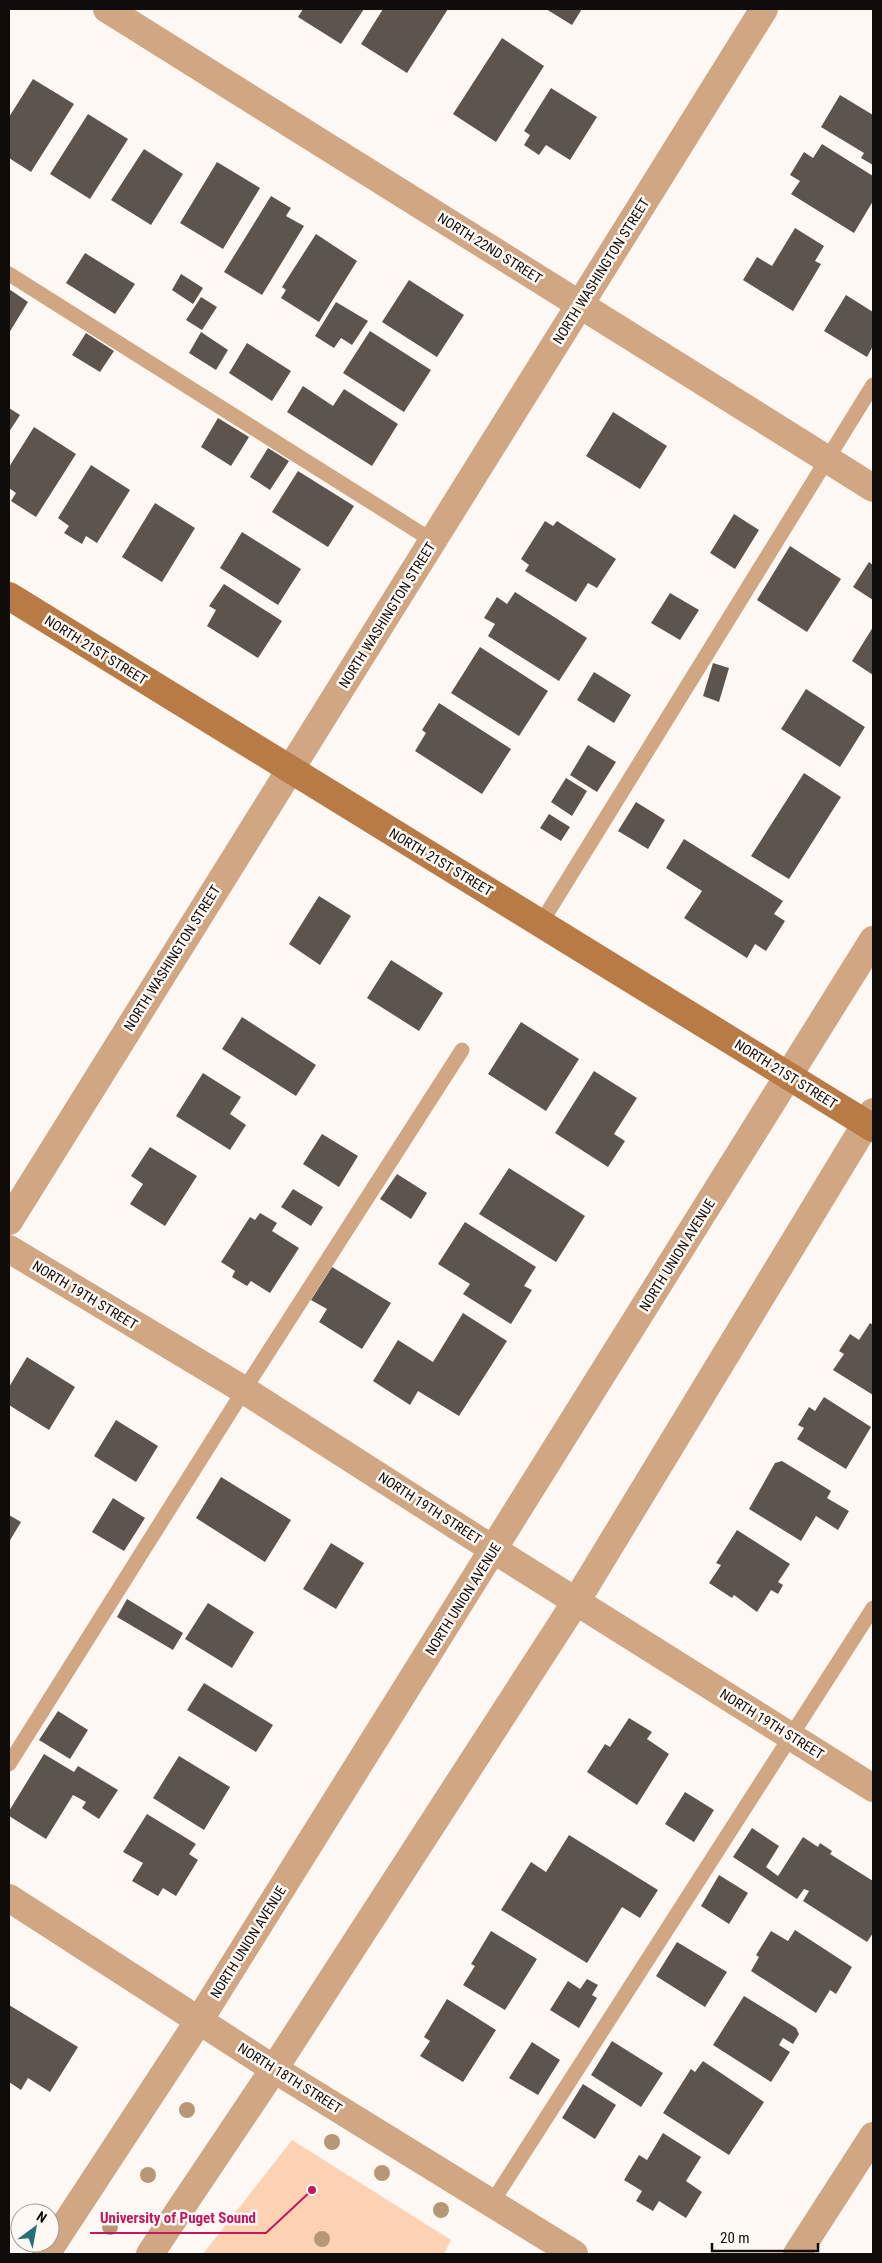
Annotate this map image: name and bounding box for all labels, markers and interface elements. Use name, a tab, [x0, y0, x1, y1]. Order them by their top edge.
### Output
street label: NORTH WASHINGTON STREET	[550, 195, 652, 347]
street label: NORTH 22ND STREET	[435, 209, 545, 287]
street label: NORTH WASHINGTON STREET	[336, 539, 438, 691]
street label: NORTH 21ST STREET	[42, 612, 150, 688]
street label: NORTH 21ST STREET	[386, 825, 496, 899]
street label: NORTH WASHINGTON STREET	[121, 882, 223, 1034]
street label: NORTH 21ST STREET	[732, 1036, 840, 1112]
street label: NORTH UNION AVENUE	[636, 1196, 718, 1314]
street label: NORTH 19TH STREET	[30, 1257, 140, 1333]
street label: NORTH 19TH STREET	[376, 1469, 484, 1547]
street label: NORTH UNION AVENUE	[422, 1540, 504, 1658]
street label: NORTH 19TH STREET	[717, 1686, 827, 1762]
street label: NORTH UNION AVENUE	[207, 1883, 289, 2001]
street label: NORTH 18TH STREET	[235, 2040, 345, 2116]
north arrow	[10, 2203, 60, 2253]
callout: University of Puget Sound	[90, 2203, 266, 2233]
text: N	[34, 2208, 50, 2226]
text: University of Puget Sound	[100, 2209, 256, 2227]
scale bar	[712, 2220, 818, 2252]
text: 20 m	[720, 2229, 750, 2247]

